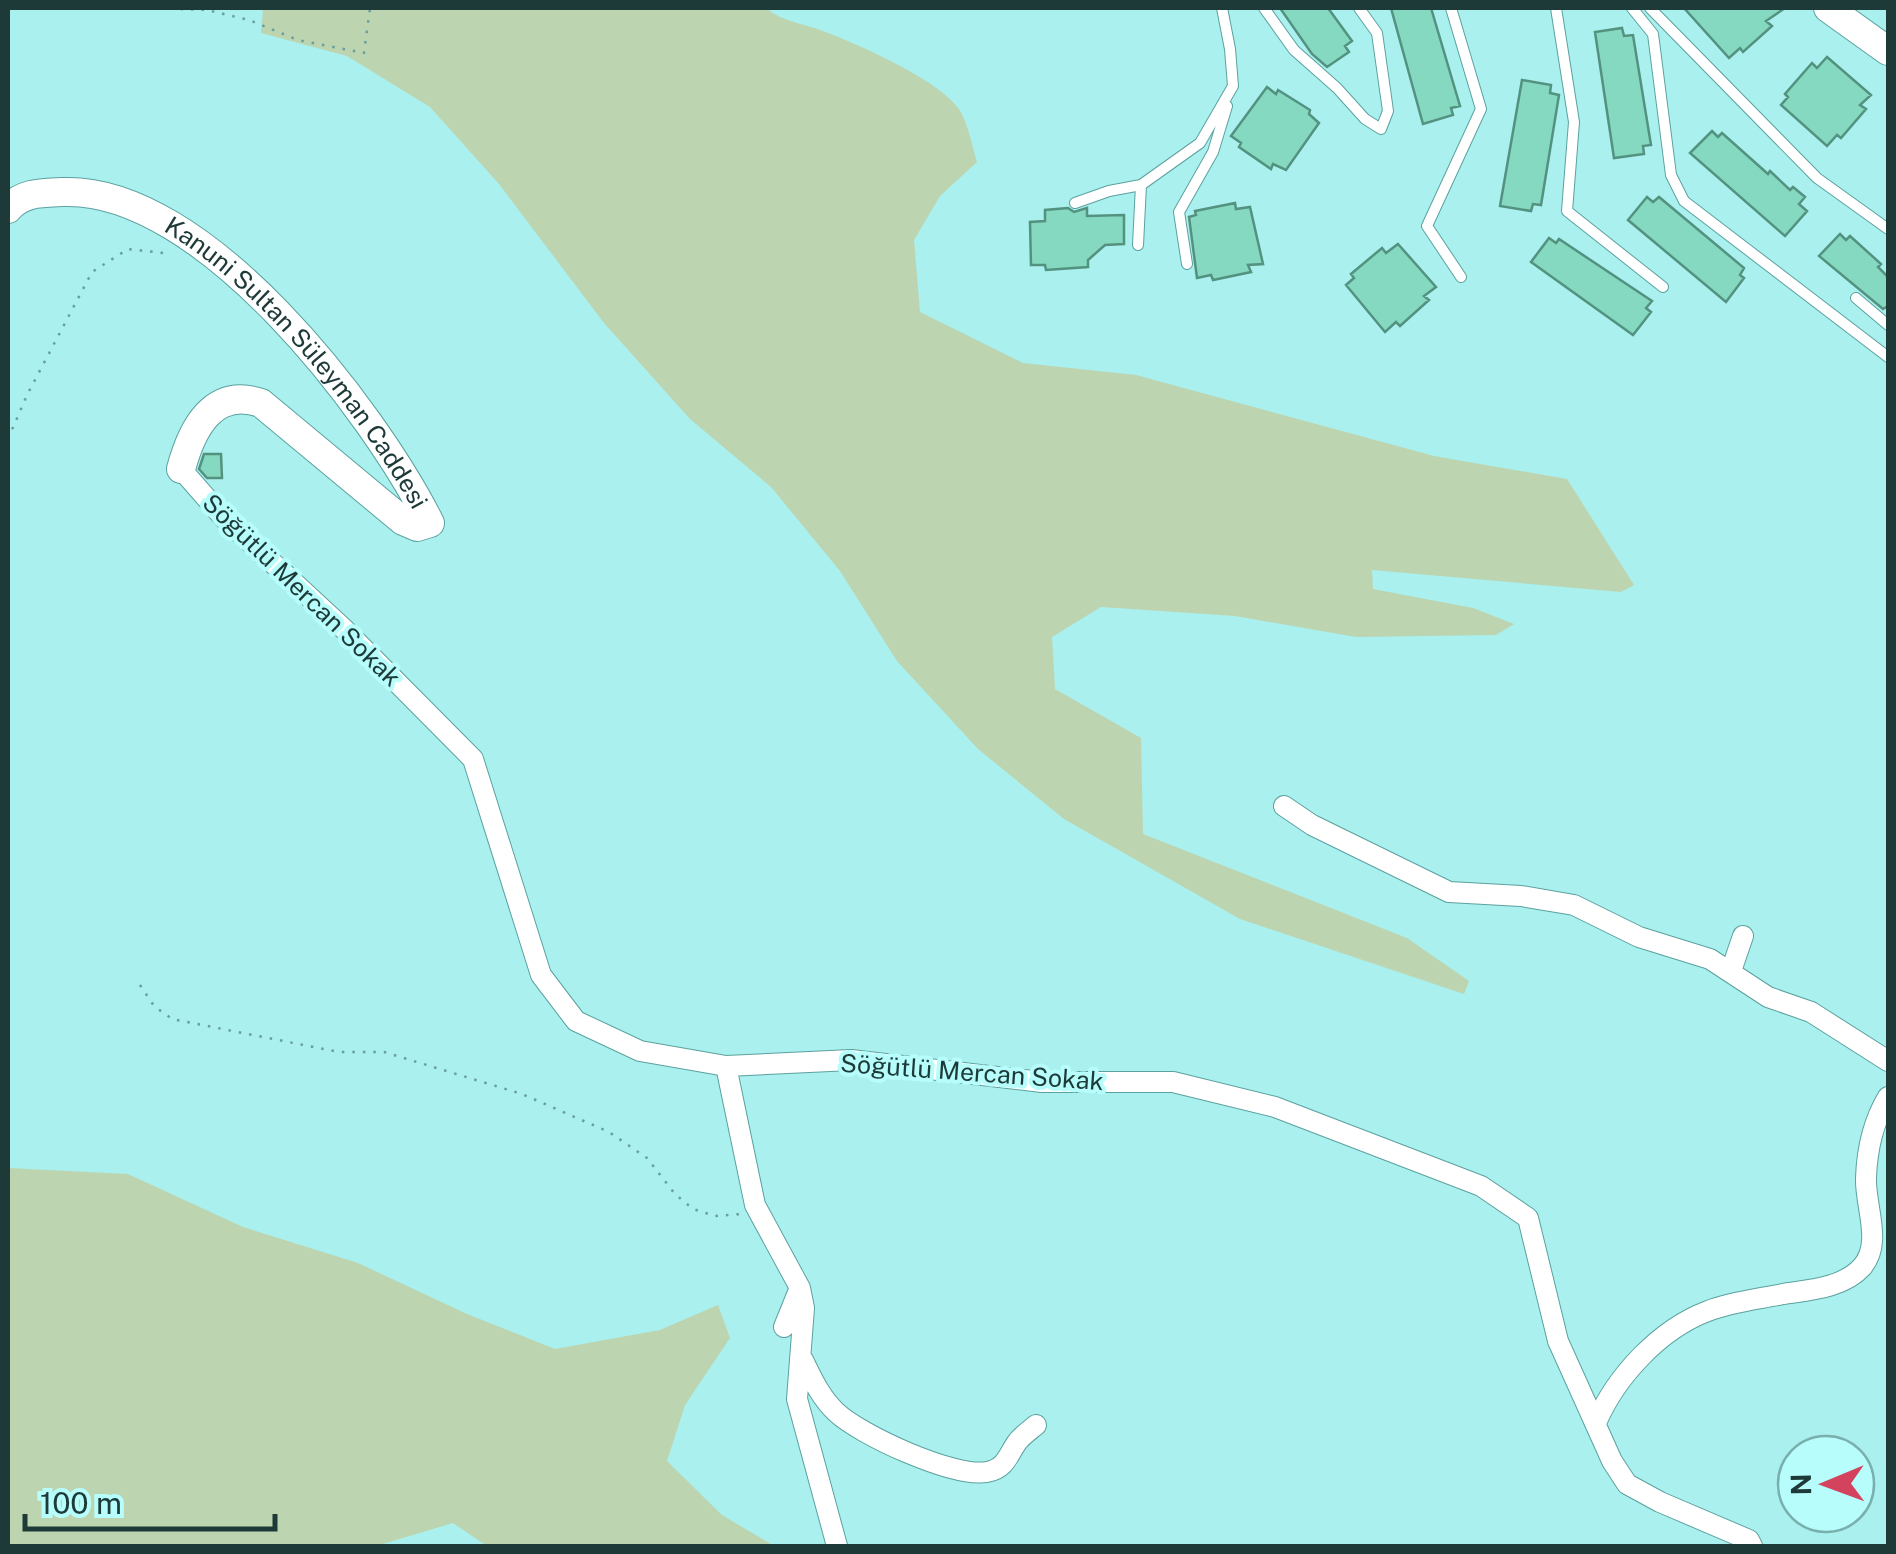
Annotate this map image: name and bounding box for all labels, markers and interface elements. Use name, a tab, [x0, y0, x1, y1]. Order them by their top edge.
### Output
street label: Kanuni Sultan Süleyman Caddesi	[160, 210, 434, 514]
street label: Söğütlü Mercan Sokak	[197, 488, 407, 692]
street label: Söğütlü Mercan Sokak	[839, 1048, 1105, 1096]
north arrow	[1776, 1434, 1876, 1534]
scale bar	[25, 1469, 275, 1531]
text: N	[1784, 1473, 1817, 1496]
text: 100 m	[40, 1485, 122, 1521]

